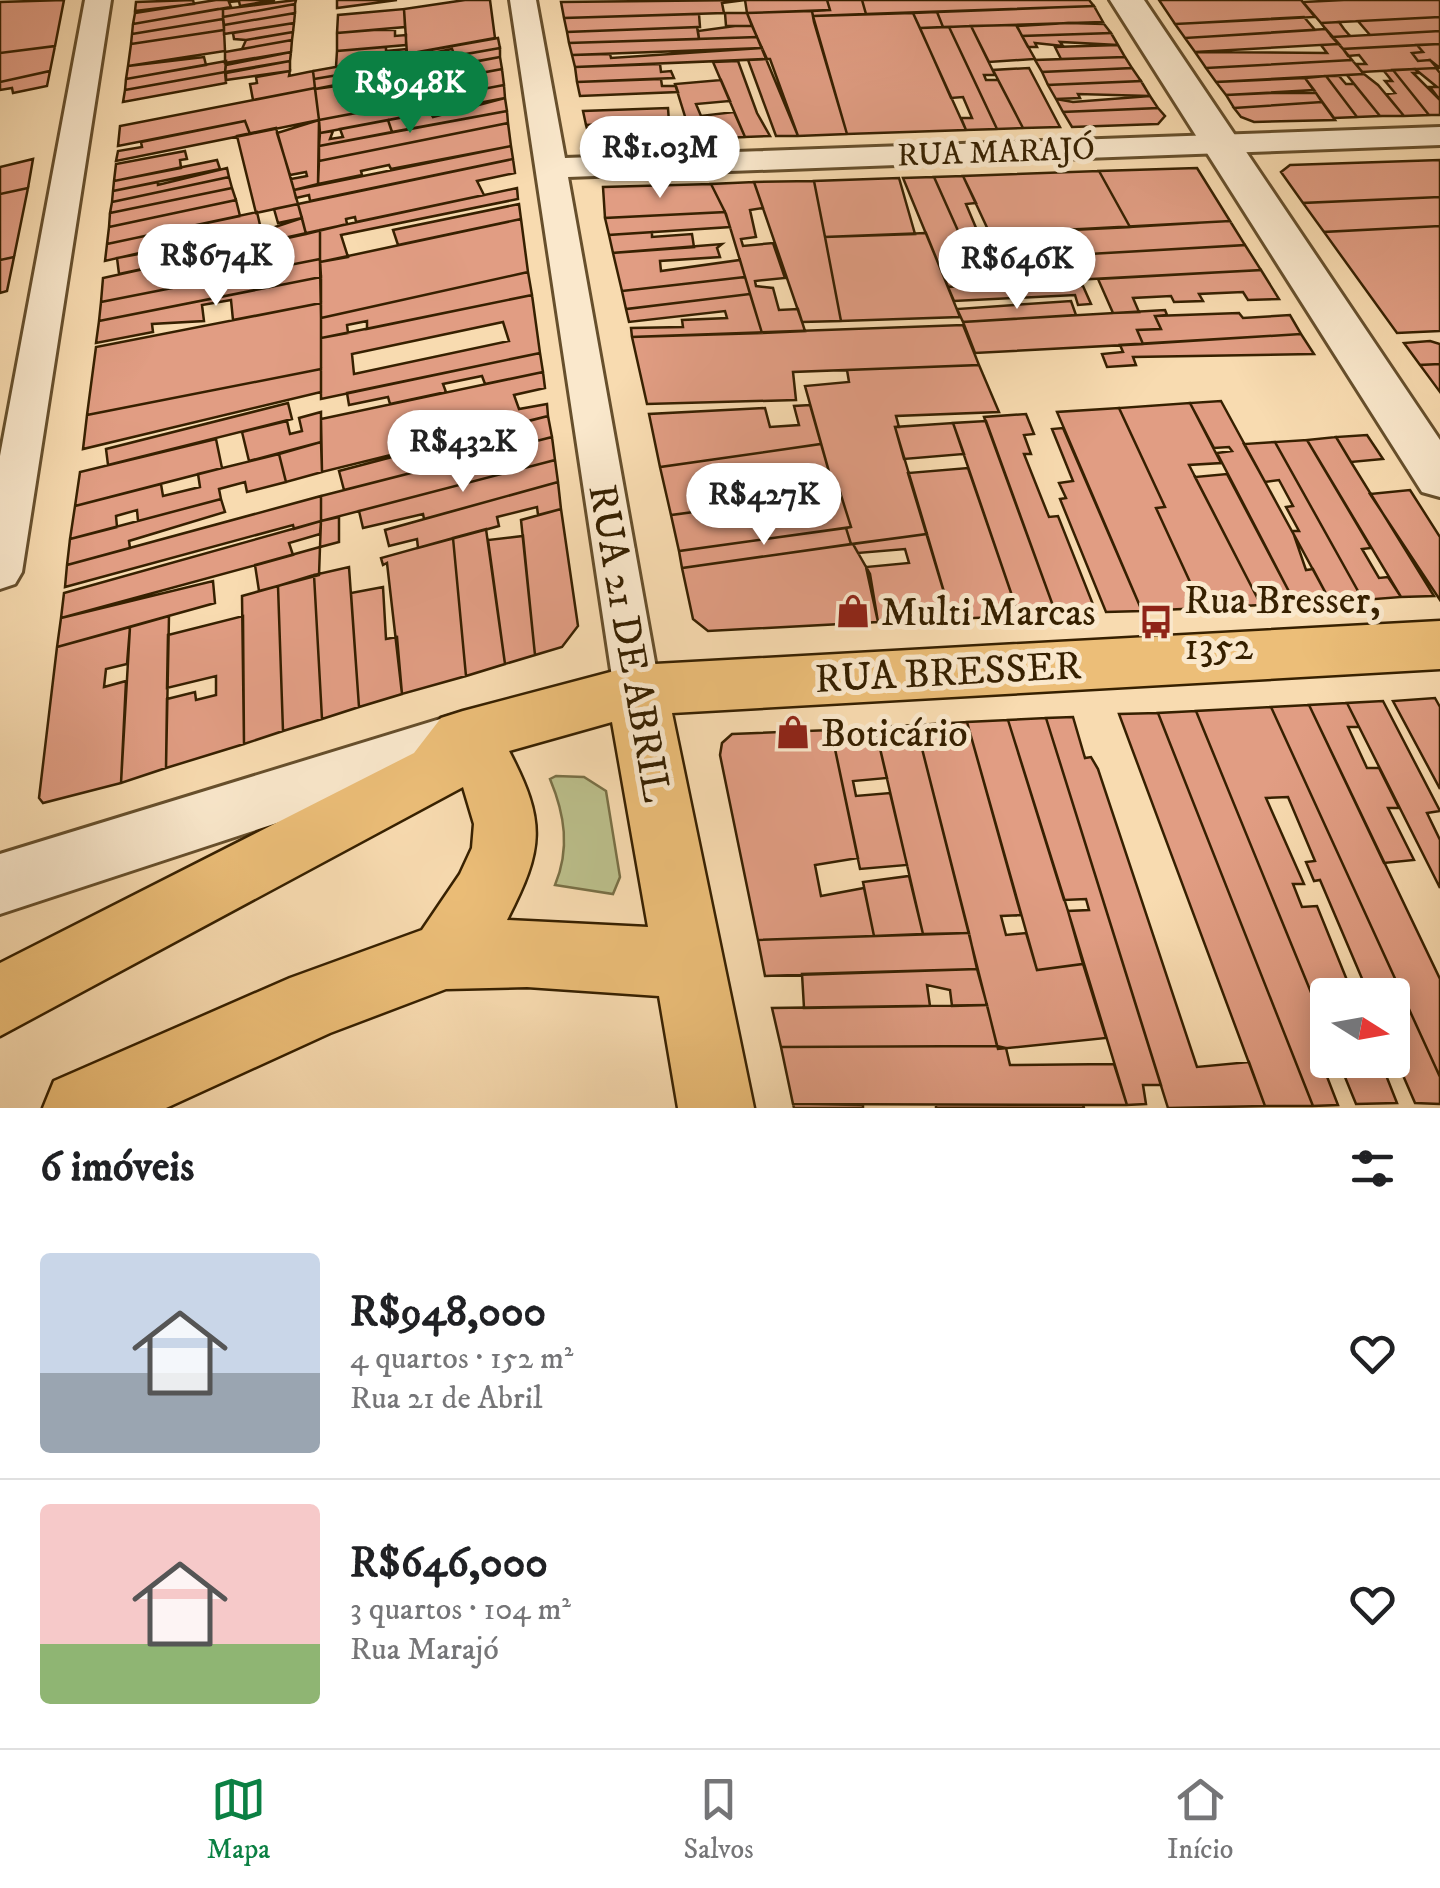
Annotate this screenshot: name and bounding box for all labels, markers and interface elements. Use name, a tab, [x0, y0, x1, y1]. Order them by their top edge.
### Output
pin: R$948K	[329, 51, 491, 136]
text: R$948K	[354, 63, 466, 103]
pin: R$1.03M	[568, 116, 752, 201]
text: R$1.03M	[602, 128, 718, 168]
street label: RUA MARAJÓ	[896, 130, 1096, 176]
pin: R$674K	[135, 224, 297, 309]
pin: R$646K	[936, 227, 1098, 312]
text: R$674K	[160, 236, 272, 276]
text: R$646K	[961, 239, 1073, 279]
pin: R$432K	[382, 410, 544, 495]
text: R$432K	[409, 422, 517, 462]
pin: R$427K	[683, 463, 845, 548]
text: R$427K	[708, 475, 820, 515]
street label: RUA 21 DE ABRIL	[576, 481, 681, 806]
place label: Rua Bresser, 1352	[1184, 577, 1380, 673]
place label: Multi Marcas	[881, 589, 1096, 639]
shop icon: Multi Marcas	[834, 592, 872, 630]
bus stop icon: Rua Bresser, 1352	[1137, 603, 1175, 641]
street label: RUA BRESSER	[814, 642, 1083, 706]
place label: Boticário	[821, 710, 968, 760]
shop icon: Boticário	[774, 713, 812, 751]
north arrow	[1310, 978, 1410, 1078]
map controls	[1310, 978, 1410, 1078]
icon: filters	[1345, 1141, 1400, 1196]
text: 6 imóveis	[40, 1142, 194, 1194]
text: R$948,000	[350, 1287, 546, 1339]
icon: home	[120, 1293, 240, 1413]
icon: heart	[1345, 1326, 1400, 1381]
text: 4 quartos · 152 m²	[350, 1339, 573, 1379]
text: Rua 21 de Abril	[350, 1379, 543, 1419]
text: R$646,000	[350, 1538, 548, 1590]
icon: home	[120, 1544, 240, 1664]
icon: heart	[1345, 1577, 1400, 1632]
text: 3 quartos · 104 m²	[350, 1590, 571, 1630]
text: Rua Marajó	[350, 1630, 499, 1670]
tab: Mapa	[207, 1772, 270, 1867]
tab: Salvos	[684, 1772, 754, 1867]
tab: Início	[1167, 1772, 1233, 1867]

